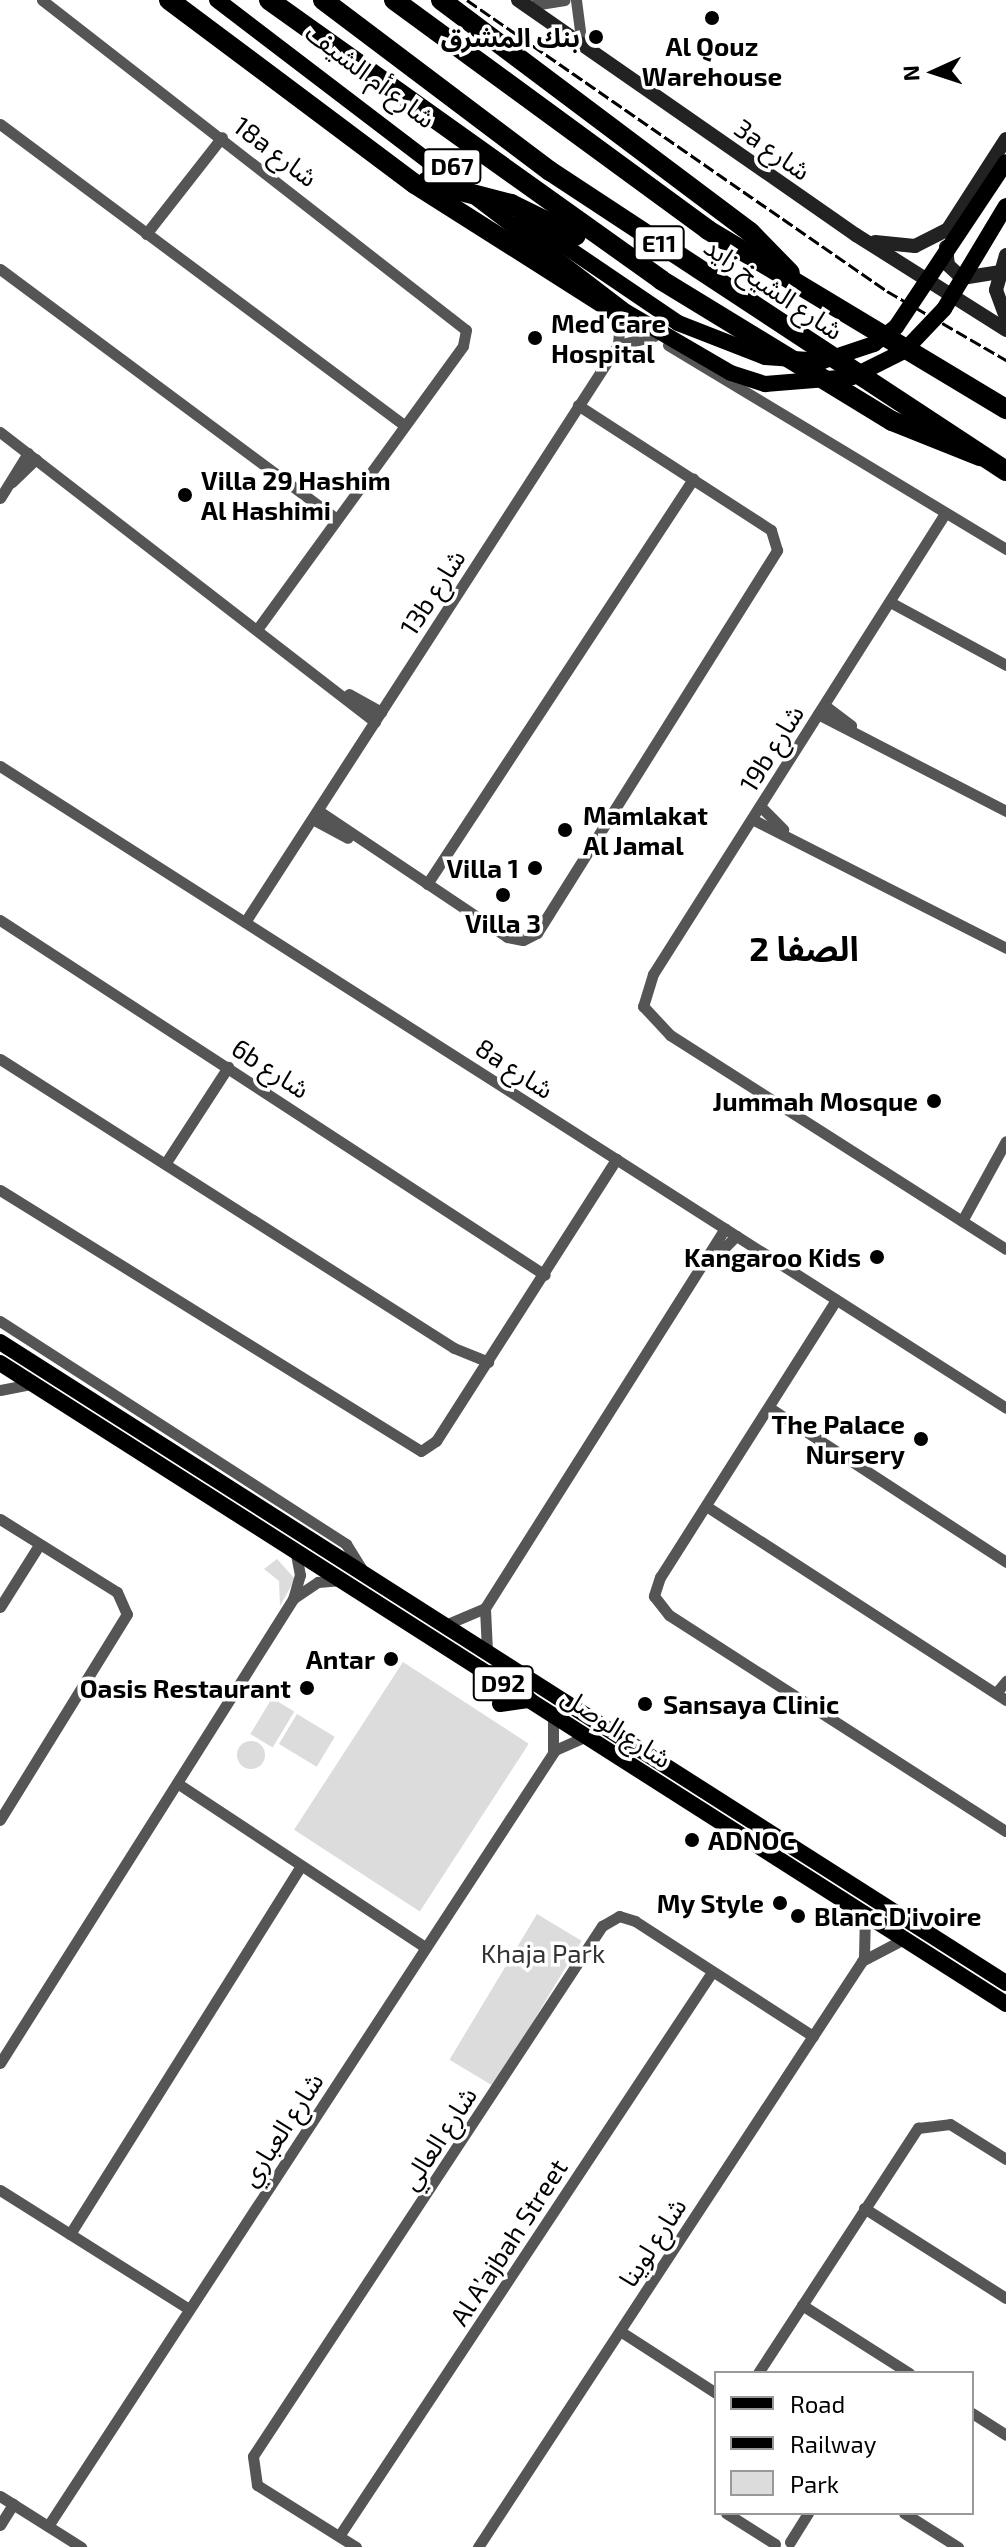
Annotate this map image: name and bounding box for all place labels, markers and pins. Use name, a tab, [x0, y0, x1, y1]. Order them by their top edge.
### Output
marker: Al Qouz Warehouse	[703, 9, 721, 27]
place label: بنك المشرق	[441, 21, 580, 53]
marker: بنك المشرق	[587, 28, 605, 46]
place label: Al Qouz Warehouse	[642, 30, 782, 92]
place label: Med Care Hospital	[551, 307, 666, 368]
marker: Med Care Hospital	[526, 329, 544, 347]
place label: Villa 29 Hashim Al Hashimi	[201, 464, 391, 526]
marker: Villa 29 Hashim Al Hashimi	[176, 486, 194, 504]
place label: Mamlakat Al Jamal	[583, 799, 708, 860]
marker: Mamlakat Al Jamal	[554, 819, 576, 841]
place label: Villa 1	[446, 852, 519, 884]
marker: Villa 1	[526, 859, 544, 877]
marker: Villa 3	[494, 886, 512, 904]
place label: Villa 3	[465, 907, 541, 939]
place label: Jummah Mosque	[713, 1085, 918, 1117]
marker: Jummah Mosque	[925, 1092, 943, 1110]
place label: Kangaroo Kids	[684, 1241, 861, 1273]
marker: Kangaroo Kids	[868, 1248, 886, 1266]
place label: The Palace Nursery	[772, 1408, 905, 1470]
marker: The Palace Nursery	[912, 1430, 930, 1448]
place label: Antar	[306, 1643, 375, 1675]
marker: Antar	[382, 1650, 400, 1668]
place label: Oasis Restaurant	[80, 1672, 291, 1704]
marker: Oasis Restaurant	[298, 1679, 316, 1697]
place label: Sansaya Clinic	[663, 1688, 839, 1720]
marker: Sansaya Clinic	[634, 1693, 656, 1715]
place label: ADNOC	[708, 1824, 795, 1856]
marker: ADNOC	[683, 1831, 701, 1849]
place label: My Style	[656, 1887, 764, 1919]
marker: My Style	[771, 1894, 789, 1912]
place label: Blanc D'ivoire	[814, 1900, 981, 1932]
marker: Blanc D'ivoire	[789, 1907, 807, 1925]

